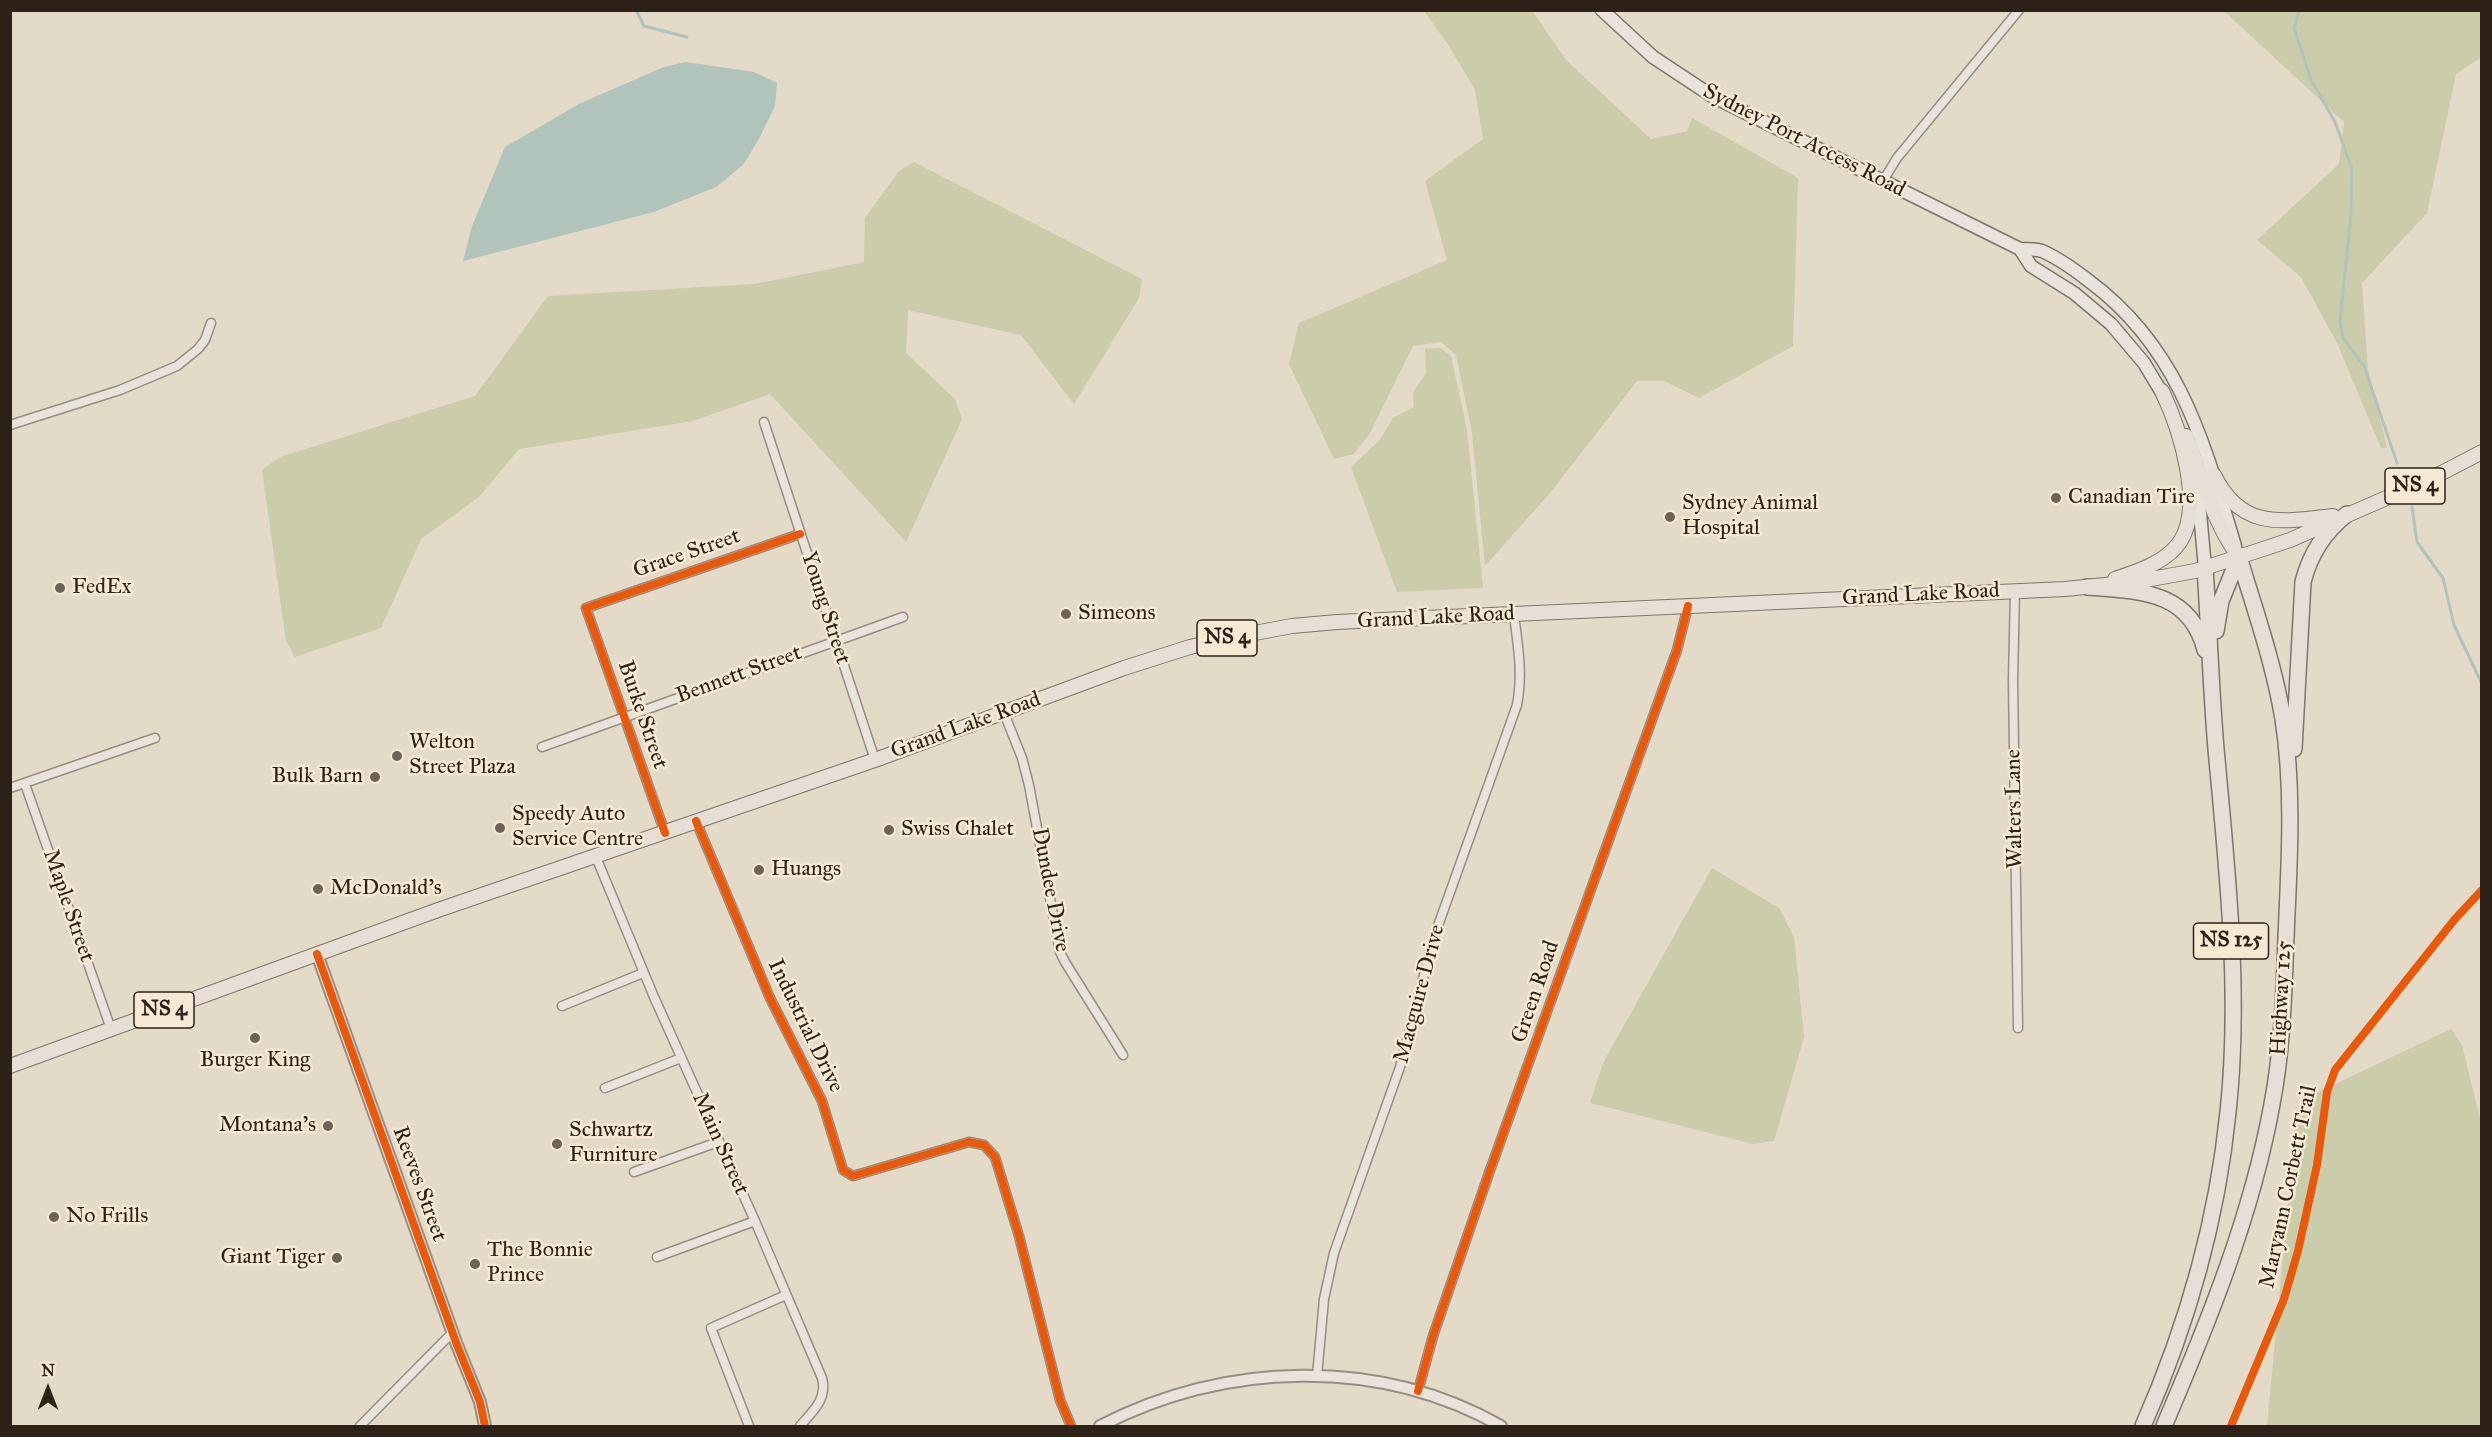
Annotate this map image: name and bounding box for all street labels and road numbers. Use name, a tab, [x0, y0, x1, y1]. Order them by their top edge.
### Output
street label: Sydney Port Access Road	[1698, 78, 1910, 204]
road number: NS 4	[2385, 468, 2445, 504]
street label: Grace Street	[630, 523, 744, 585]
street label: Young Street	[794, 548, 856, 668]
street label: Grand Lake Road	[1842, 578, 2000, 612]
street label: Grand Lake Road	[1357, 601, 1515, 635]
road number: NS 4	[1197, 620, 1257, 656]
street label: Bennett Street	[673, 640, 805, 710]
street label: Burke Street	[611, 657, 673, 773]
street label: Grand Lake Road	[887, 687, 1045, 765]
street label: Walters Lane	[2001, 749, 2029, 869]
street label: Dundee Drive	[1025, 826, 1075, 954]
street label: Maple Street	[36, 846, 100, 966]
street label: Macguire Drive	[1389, 922, 1451, 1066]
road number: NS 125	[2194, 923, 2268, 959]
street label: Green Road	[1506, 938, 1566, 1046]
street label: Highway 125	[2266, 940, 2298, 1056]
street label: Industrial Drive	[761, 955, 849, 1097]
road number: NS 4	[134, 992, 194, 1028]
street label: Maryann Corbett Trail	[2255, 1083, 2323, 1291]
street label: Main Street	[686, 1089, 754, 1199]
street label: Reeves Street	[386, 1123, 452, 1245]

